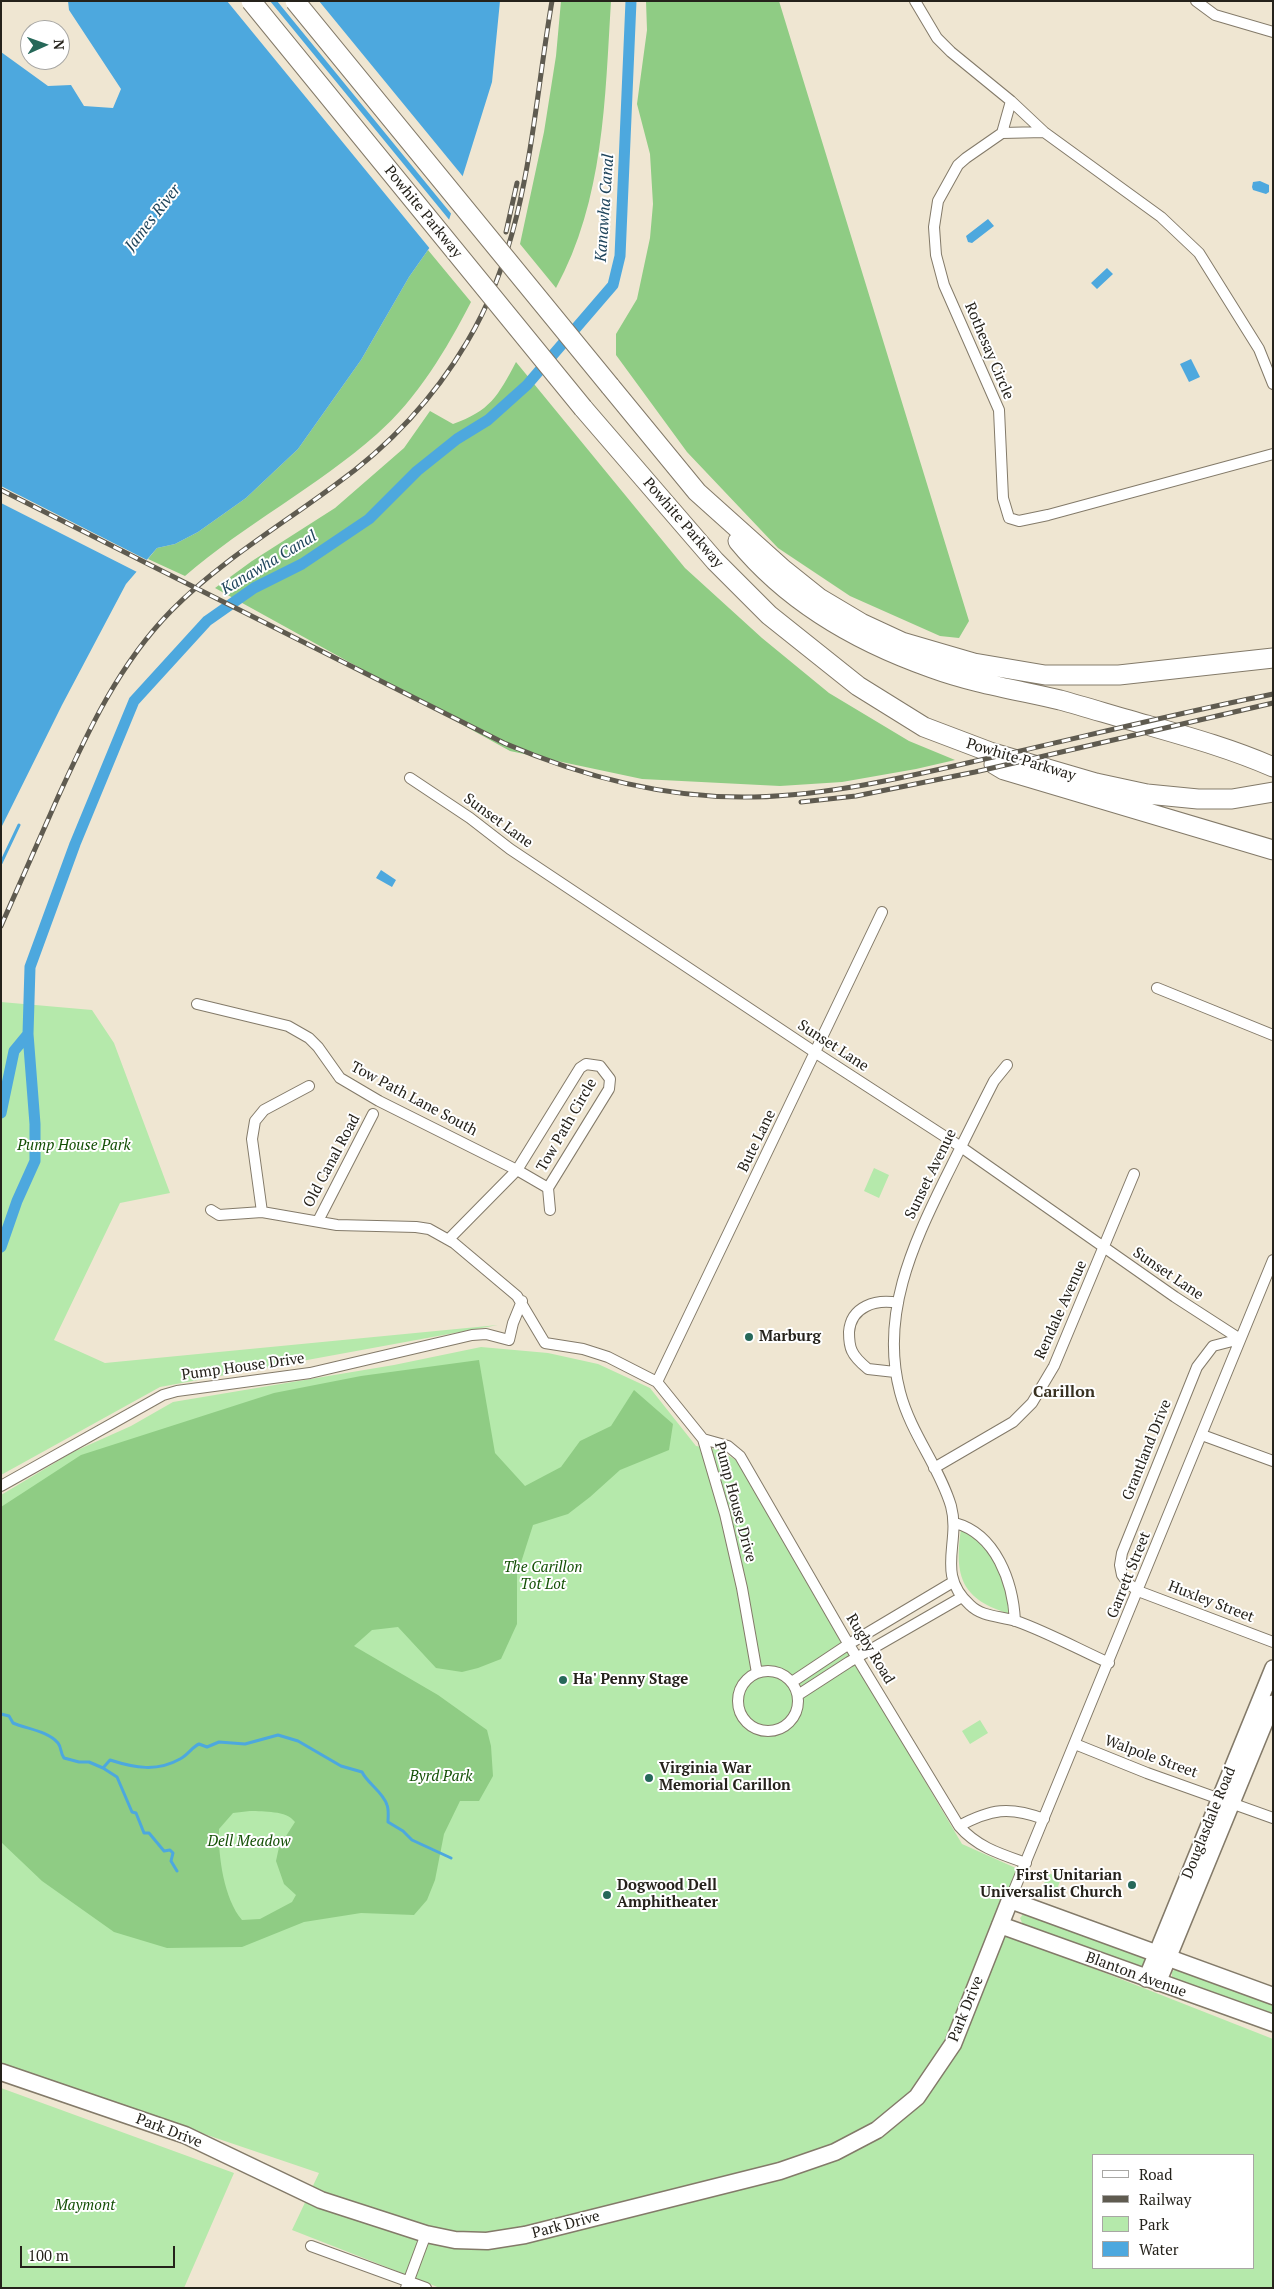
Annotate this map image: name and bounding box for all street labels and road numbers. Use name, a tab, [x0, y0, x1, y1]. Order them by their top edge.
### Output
street label: Powhite Parkway	[380, 162, 466, 262]
street label: Rothesay Circle	[960, 300, 1018, 402]
street label: Powhite Parkway	[639, 474, 727, 572]
street label: Powhite Parkway	[964, 735, 1078, 785]
street label: Sunset Lane	[460, 790, 536, 852]
street label: Sunset Lane	[794, 1016, 872, 1076]
street label: Tow Path Lane South	[348, 1058, 480, 1140]
street label: Tow Path Circle	[533, 1075, 601, 1175]
street label: Bute Lane	[734, 1107, 780, 1175]
street label: Old Canal Road	[300, 1111, 364, 1211]
street label: Sunset Avenue	[901, 1126, 961, 1222]
street label: Sunset Lane	[1129, 1244, 1207, 1304]
street label: Rendale Avenue	[1031, 1258, 1091, 1362]
street label: Pump House Drive	[180, 1349, 306, 1385]
street label: Grantland Drive	[1119, 1397, 1175, 1503]
street label: Pump House Drive	[710, 1440, 760, 1564]
street label: Garrett Street	[1103, 1529, 1155, 1621]
street label: Huxley Street	[1166, 1577, 1256, 1627]
street label: Rugby Road	[842, 1611, 898, 1687]
street label: Walpole Street	[1102, 1732, 1200, 1782]
street label: Douglasdale Road	[1178, 1764, 1240, 1882]
street label: Blanton Avenue	[1083, 1948, 1189, 2002]
street label: Park Drive	[945, 1973, 987, 2045]
street label: Park Drive	[133, 2110, 205, 2152]
street label: Park Drive	[530, 2207, 602, 2243]

